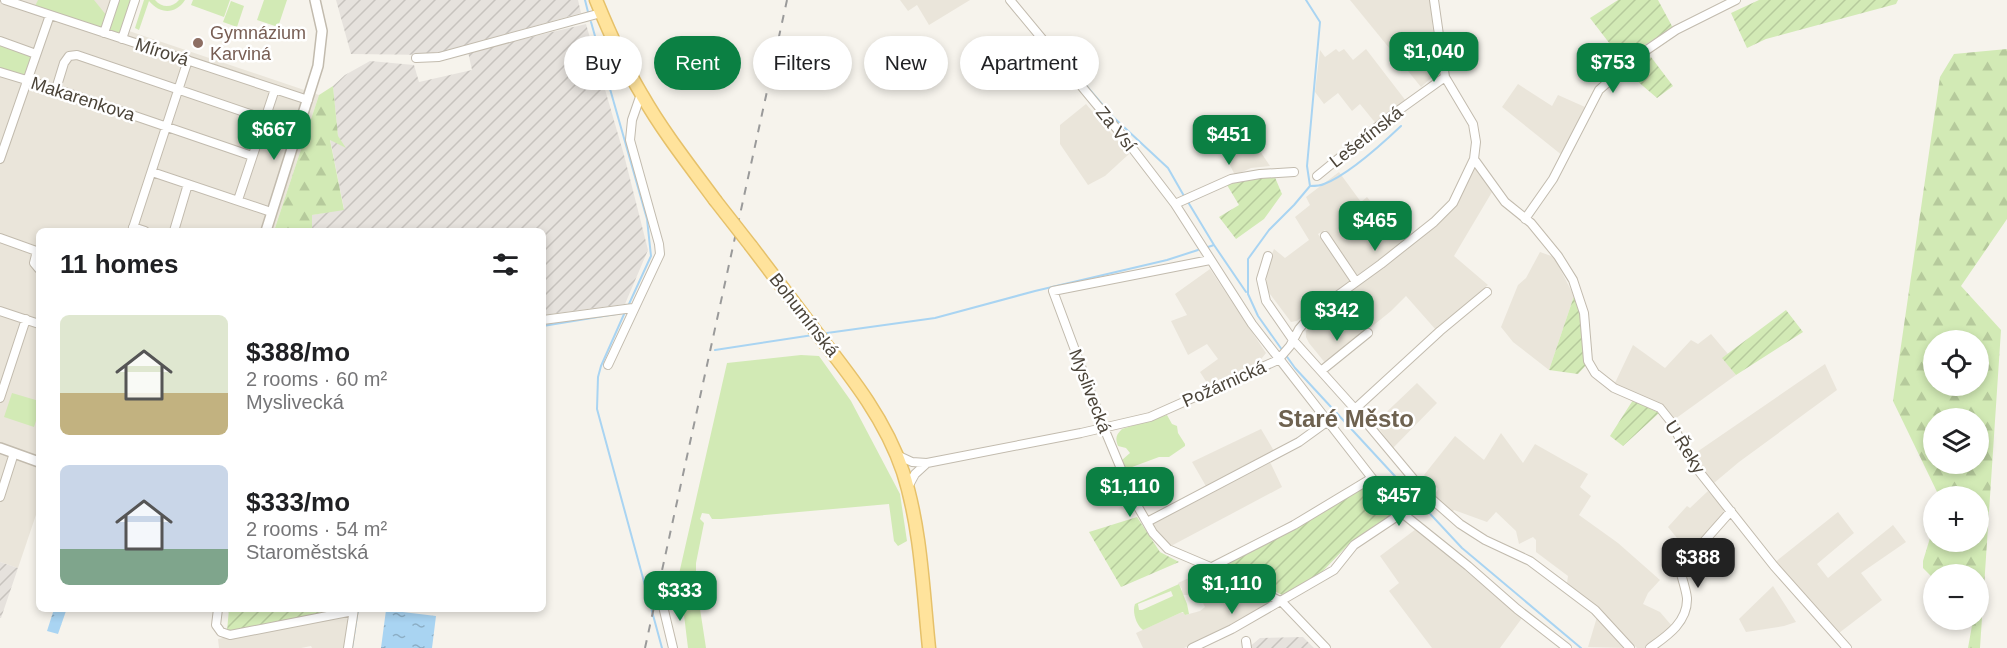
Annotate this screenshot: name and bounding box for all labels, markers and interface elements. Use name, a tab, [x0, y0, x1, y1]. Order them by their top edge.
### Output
place label: Gymnázium Karviná	[210, 23, 306, 64]
pin: $1,040	[1385, 32, 1483, 83]
street label: Mírová	[133, 34, 192, 70]
marker: Gymnázium Karviná	[191, 36, 205, 50]
chip: Buy	[564, 36, 642, 90]
chip: Rent	[654, 36, 741, 90]
chip: Filters	[753, 36, 852, 90]
chip: New	[864, 36, 948, 90]
chip: Apartment	[960, 36, 1099, 90]
text: $1,040	[1403, 40, 1465, 62]
pin: $753	[1577, 43, 1649, 94]
text: $753	[1591, 51, 1635, 73]
street label: Makarenkova	[29, 73, 138, 126]
street label: Za Vsí	[1092, 102, 1140, 156]
street label: Lešetínská	[1326, 102, 1407, 172]
pin: $667	[238, 110, 310, 161]
pin: $451	[1193, 115, 1265, 166]
text: $667	[252, 118, 296, 140]
text: $451	[1207, 123, 1251, 145]
pin: $465	[1339, 201, 1411, 252]
text: $465	[1353, 209, 1397, 231]
icon: filters	[489, 248, 522, 281]
text: 11 homes	[60, 249, 179, 279]
street label: Bohumínská	[765, 269, 843, 361]
pin: $342	[1301, 291, 1373, 342]
text: $342	[1315, 299, 1359, 321]
map controls	[1923, 330, 1989, 630]
button: locate	[1923, 330, 1989, 396]
text: $388/mo	[246, 337, 350, 367]
icon: home	[108, 339, 180, 411]
street label: Myslivecká	[1065, 346, 1115, 437]
street label: Požárnická	[1179, 356, 1270, 411]
text: 2 rooms · 60 m²	[246, 368, 387, 390]
text: Myslivecká	[246, 391, 344, 413]
district label: Staré Město	[1278, 405, 1414, 432]
button: layers	[1923, 408, 1989, 474]
street label: U Řeky	[1661, 417, 1709, 477]
pin: $1,110	[1081, 467, 1179, 518]
text: $1,110	[1100, 475, 1160, 497]
pin: $457	[1363, 476, 1435, 527]
text: $457	[1377, 484, 1421, 506]
button: +	[1923, 486, 1989, 552]
text: $333/mo	[246, 487, 350, 517]
icon: home	[108, 489, 180, 561]
text: 2 rooms · 54 m²	[246, 518, 387, 540]
pin: $388	[1662, 538, 1734, 589]
text: Staroměstská	[246, 541, 368, 563]
text: $388	[1676, 546, 1720, 568]
pin: $1,110	[1183, 564, 1281, 615]
button: −	[1923, 564, 1989, 630]
pin: $333	[644, 571, 716, 622]
text: $1,110	[1202, 572, 1262, 594]
text: $333	[658, 579, 702, 601]

